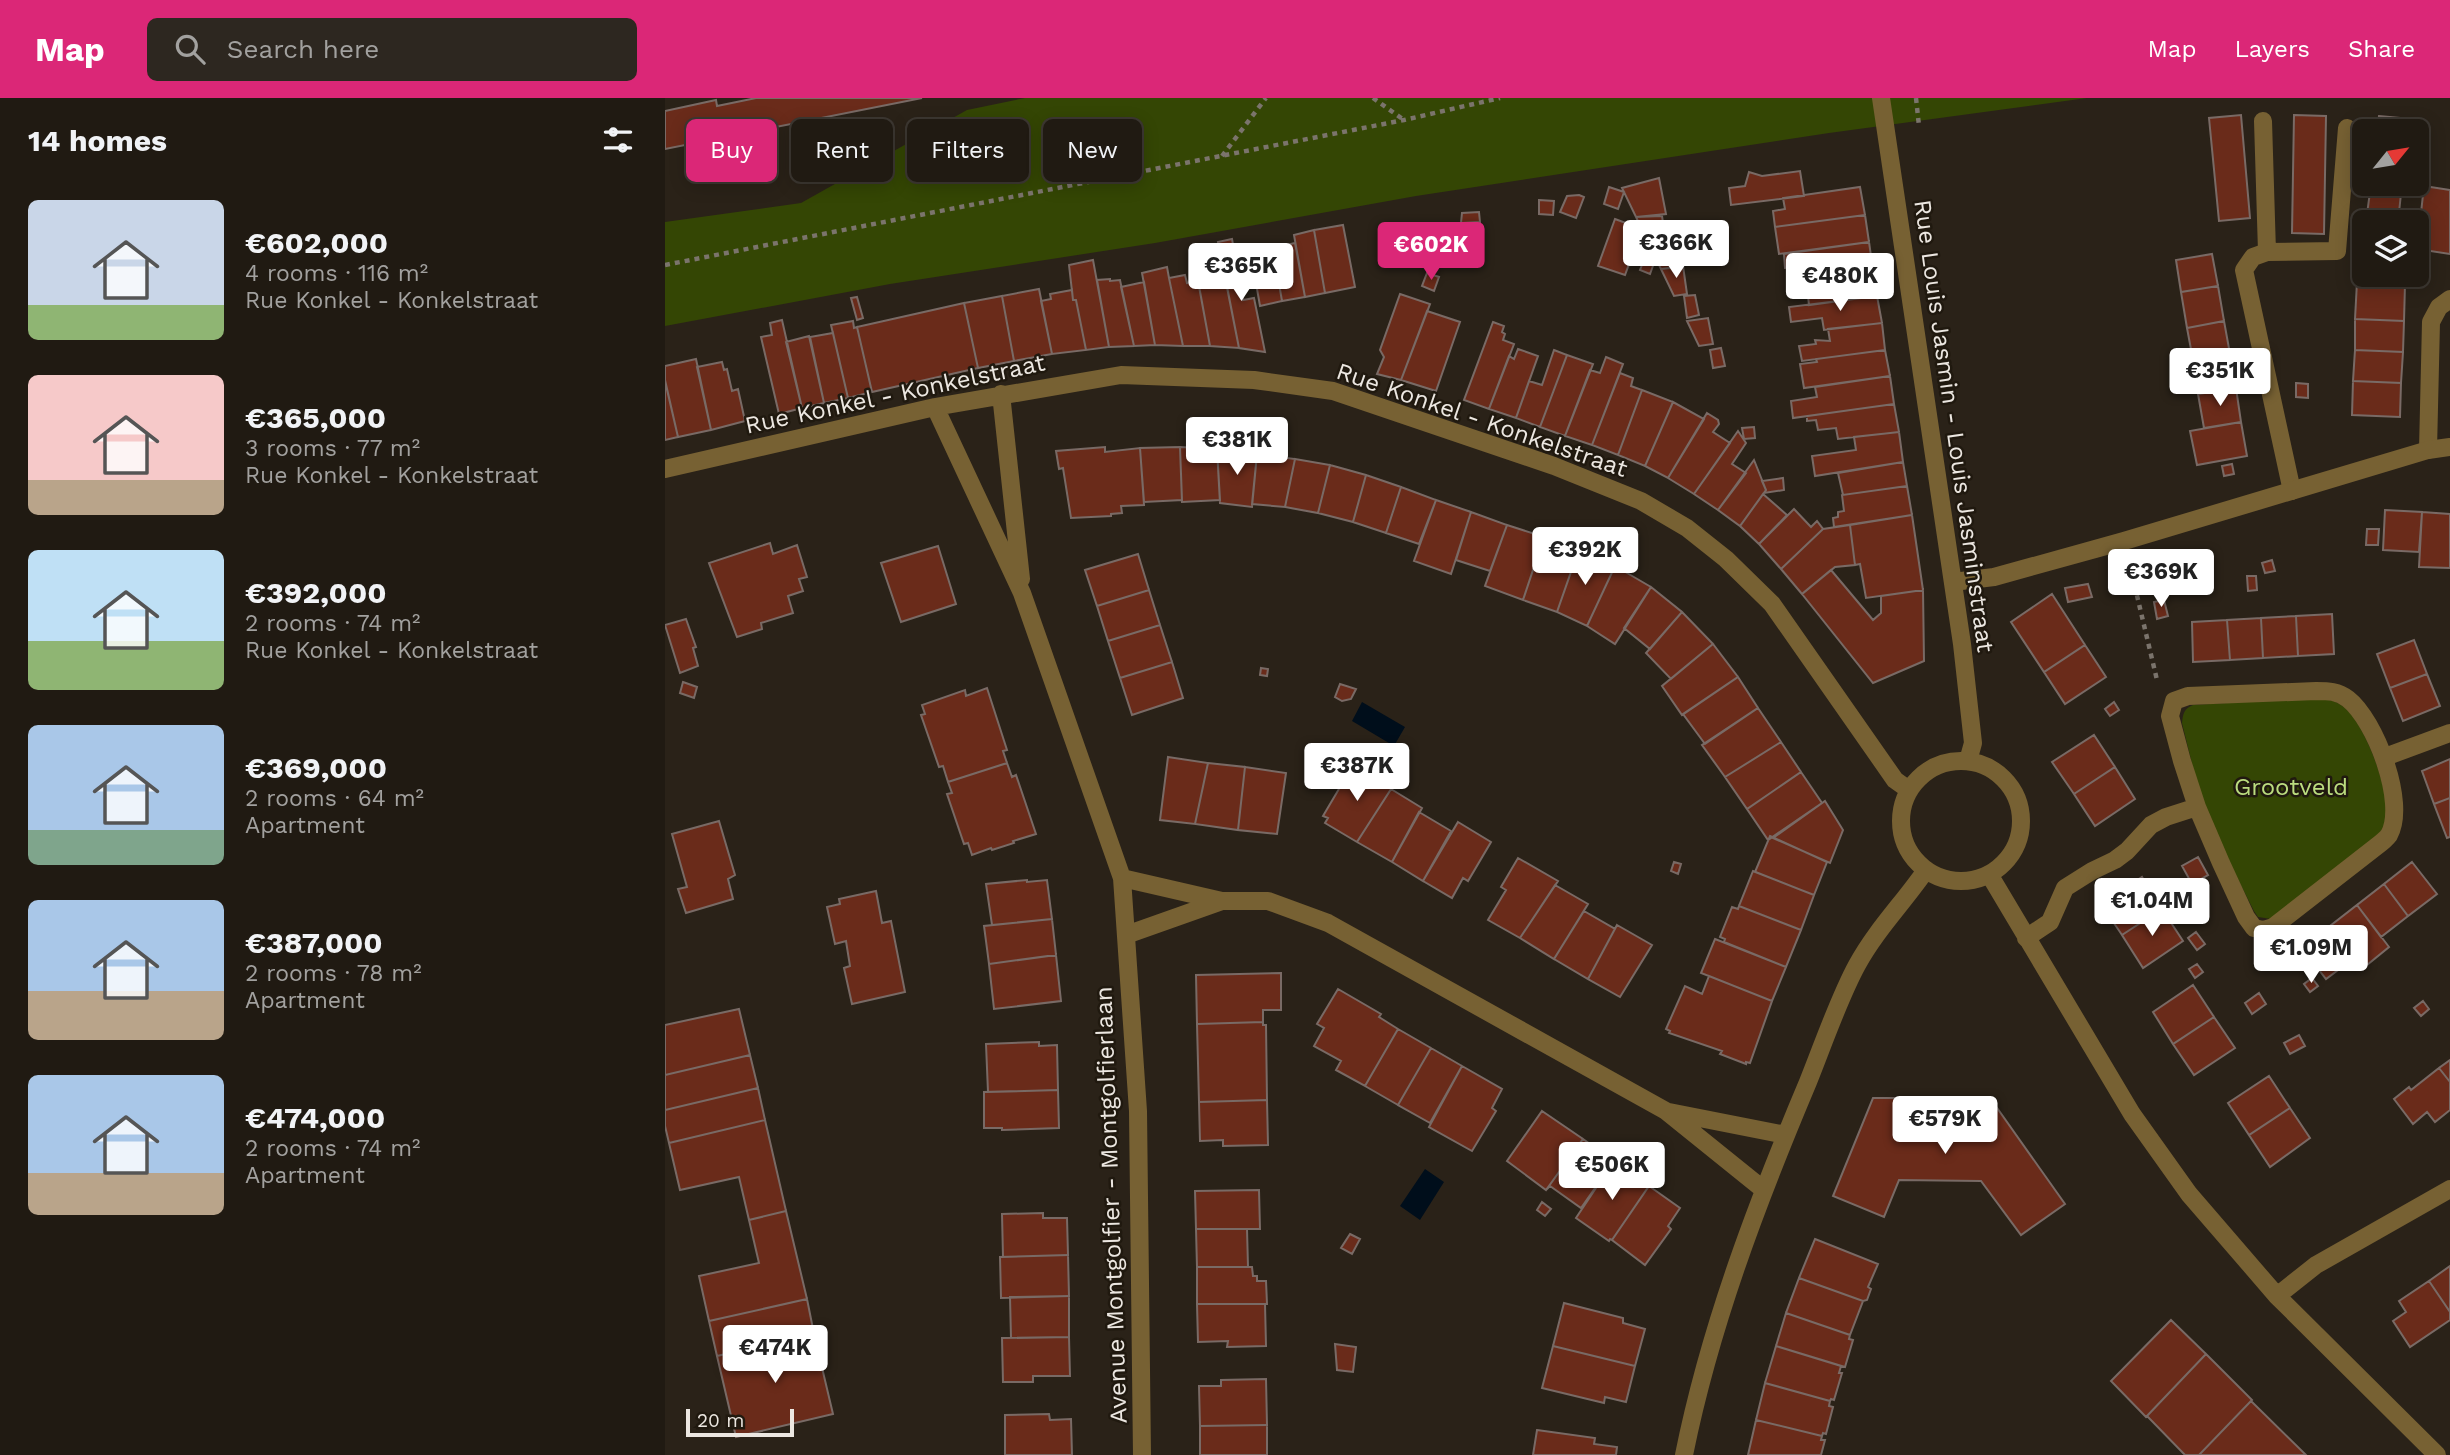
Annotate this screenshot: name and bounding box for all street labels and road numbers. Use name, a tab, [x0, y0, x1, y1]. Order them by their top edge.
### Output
street label: Rue Louis Jasmin - Louis Jasminstraat	[1908, 198, 2000, 654]
street label: Rue Konkel - Konkelstraat	[742, 349, 1048, 439]
street label: Rue Konkel - Konkelstraat	[1333, 357, 1631, 483]
street label: Avenue Montgolfier - Montgolfierlaan	[1089, 986, 1133, 1424]

